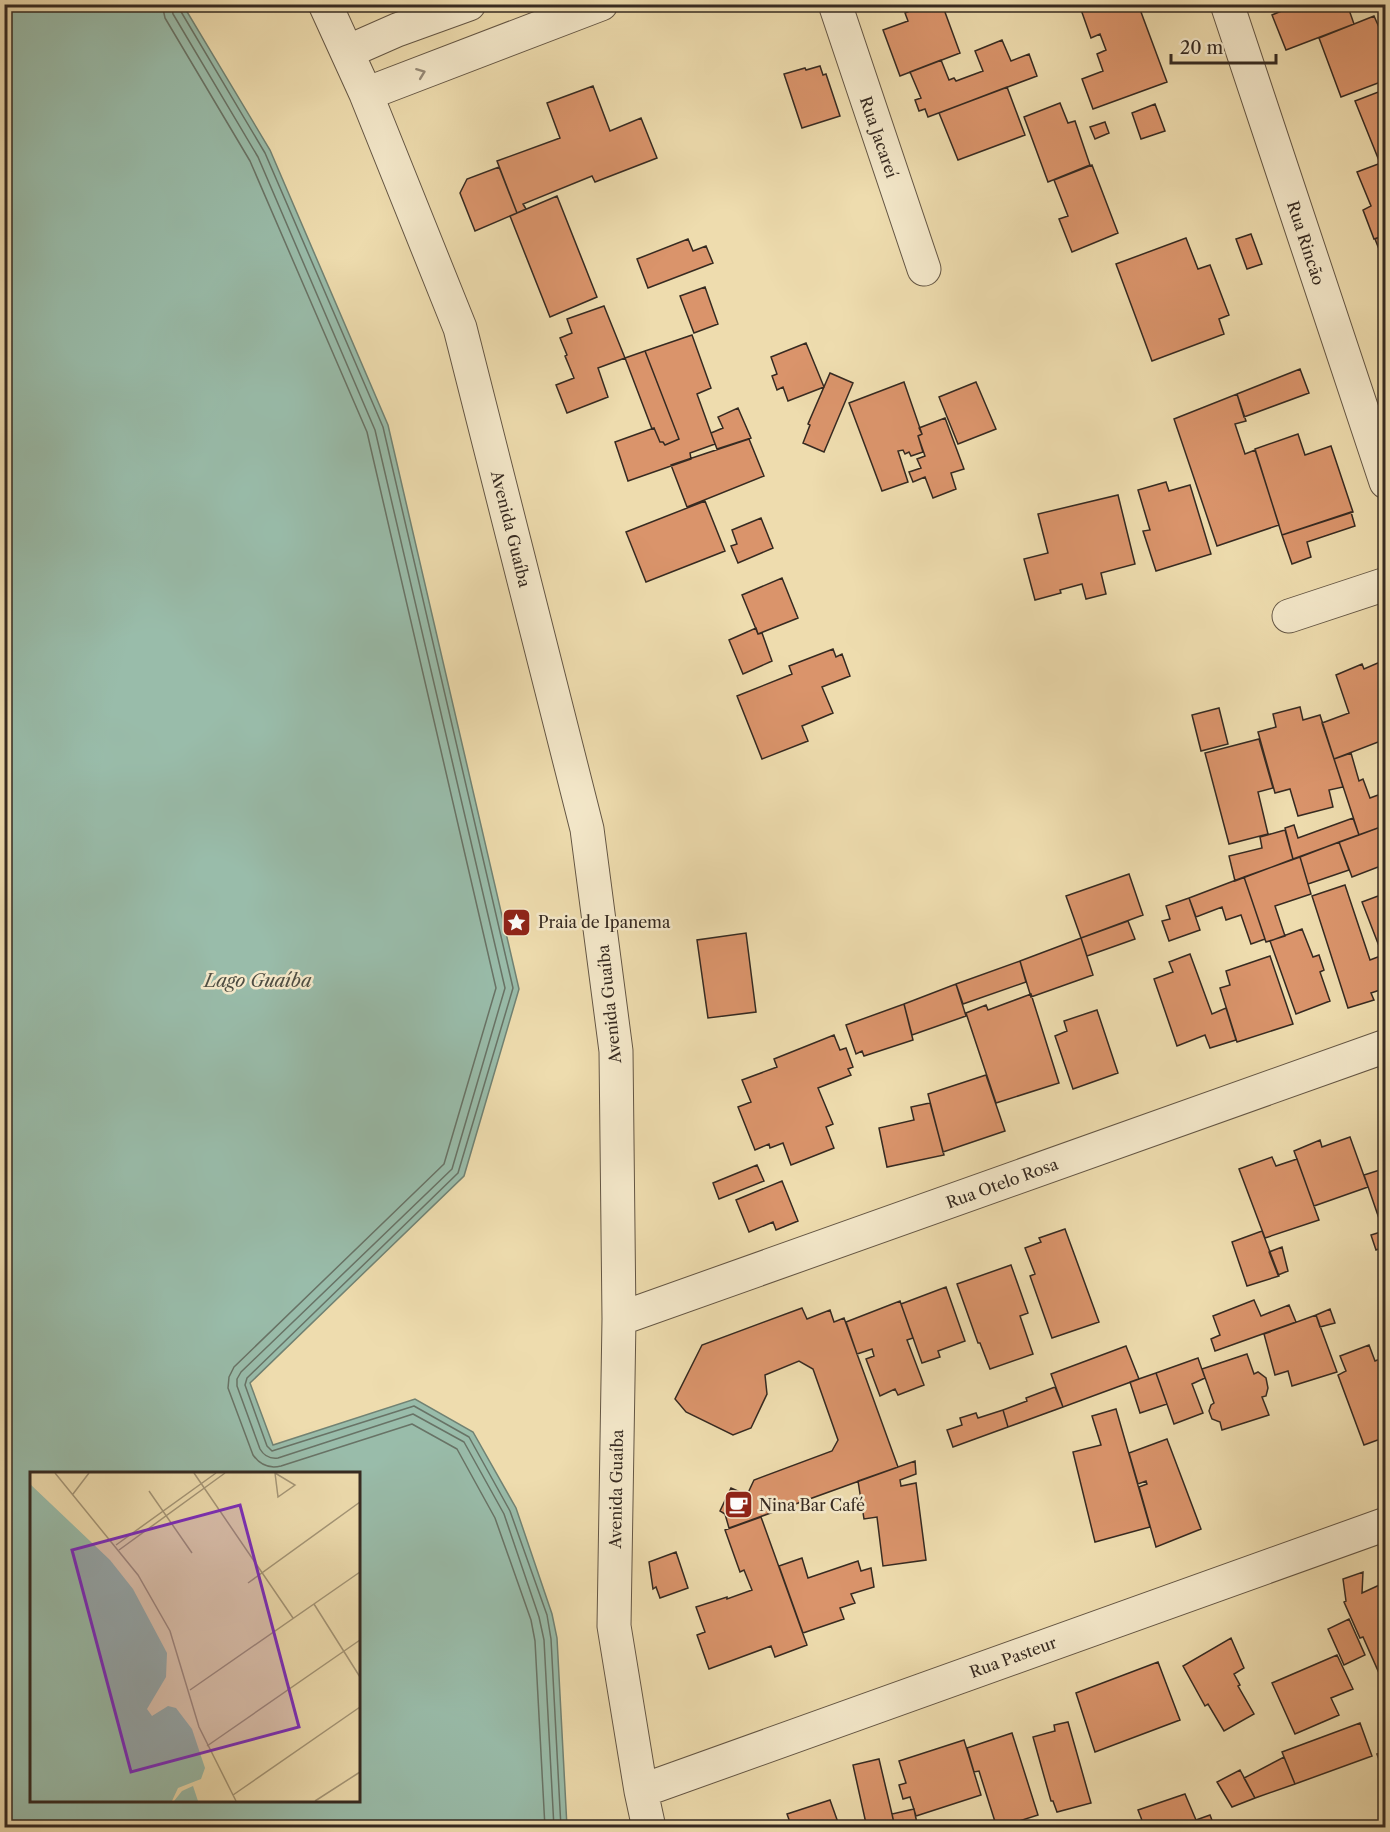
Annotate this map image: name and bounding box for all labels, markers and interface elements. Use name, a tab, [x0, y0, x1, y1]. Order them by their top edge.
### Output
scale bar	[1171, 27, 1276, 65]
text: 20 m	[1180, 37, 1224, 59]
one-way arrow	[415, 68, 426, 80]
street label: Rua Jacareí	[856, 93, 902, 181]
street label: Rua Rincão	[1283, 198, 1329, 288]
street label: Avenida Guaíba	[487, 468, 535, 590]
place icon: Praia de Ipanema	[501, 906, 533, 938]
place label: Praia de Ipanema	[538, 912, 671, 932]
street label: Avenida Guaíba	[593, 943, 625, 1065]
water label: Lago Guaíba	[202, 970, 312, 992]
street label: Rua Otelo Rosa	[943, 1153, 1061, 1213]
street label: Avenida Guaíba	[605, 1429, 627, 1550]
inset map	[30, 1472, 360, 1802]
cafe icon: Nina Bar Café	[722, 1489, 754, 1521]
place label: Nina Bar Café	[759, 1495, 865, 1515]
street label: Rua Pasteur	[967, 1632, 1059, 1682]

